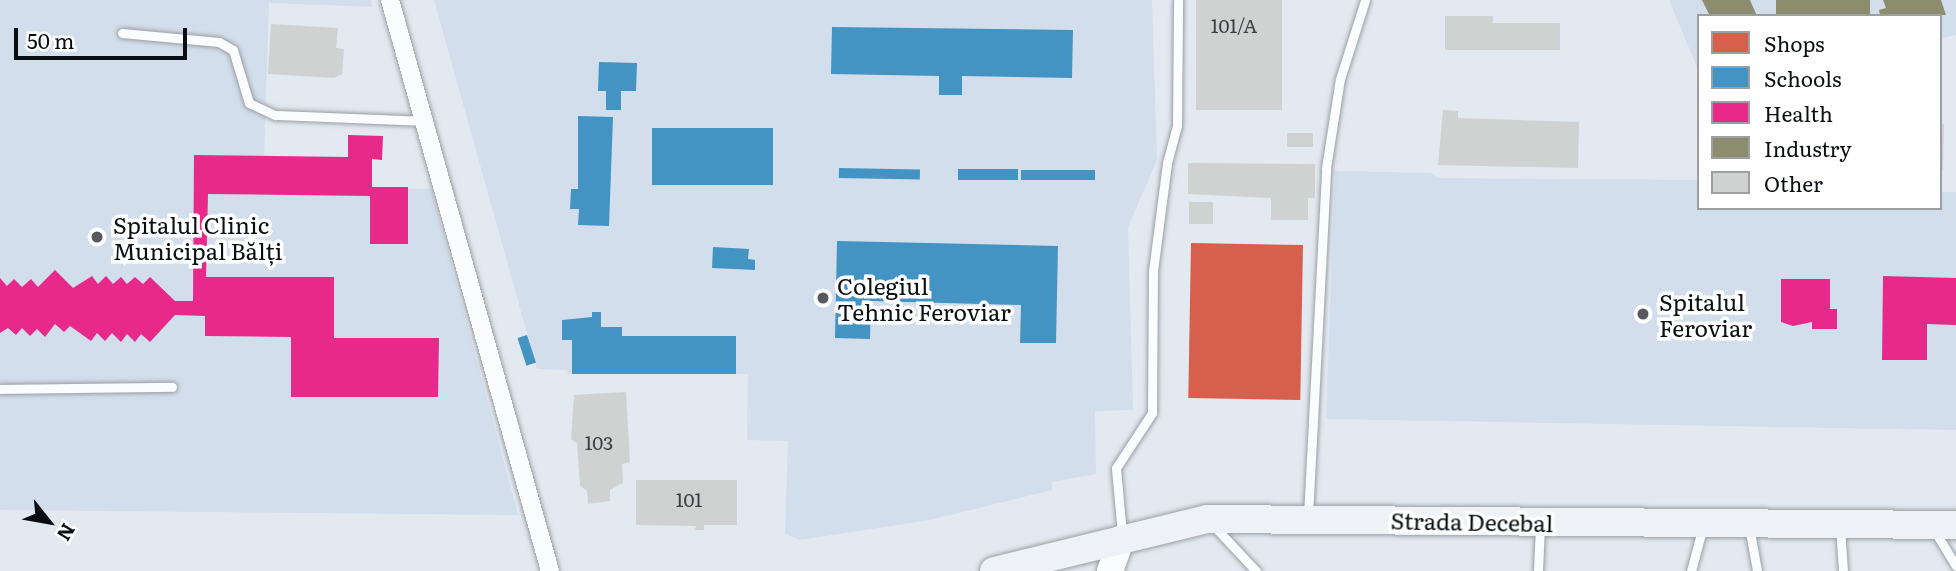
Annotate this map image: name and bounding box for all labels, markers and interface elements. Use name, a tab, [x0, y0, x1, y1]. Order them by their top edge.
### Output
scale bar	[18, 14, 191, 58]
legend	[1697, 14, 1942, 210]
house number: 101/A	[1211, 15, 1257, 37]
text: 50 m	[27, 24, 74, 55]
text: Shops	[1764, 27, 1825, 58]
text: Schools	[1764, 62, 1842, 93]
text: Health	[1764, 97, 1833, 128]
text: Industry	[1764, 132, 1852, 163]
text: Other	[1764, 167, 1823, 198]
place label: Spitalul Clinic Municipal Bălți	[113, 210, 282, 264]
marker: Spitalul Clinic Municipal Bălți	[87, 227, 107, 247]
place label: Colegiul Tehnic Feroviar	[837, 271, 1011, 325]
place label: Spitalul Feroviar	[1659, 287, 1752, 341]
marker: Colegiul Tehnic Feroviar	[815, 290, 831, 306]
marker: Spitalul Feroviar	[1633, 304, 1653, 324]
house number: 103	[585, 432, 613, 454]
north arrow	[14, 487, 84, 557]
house number: 101	[676, 489, 702, 511]
street label: Strada Decebal	[1390, 506, 1554, 536]
text: N	[51, 519, 83, 547]

